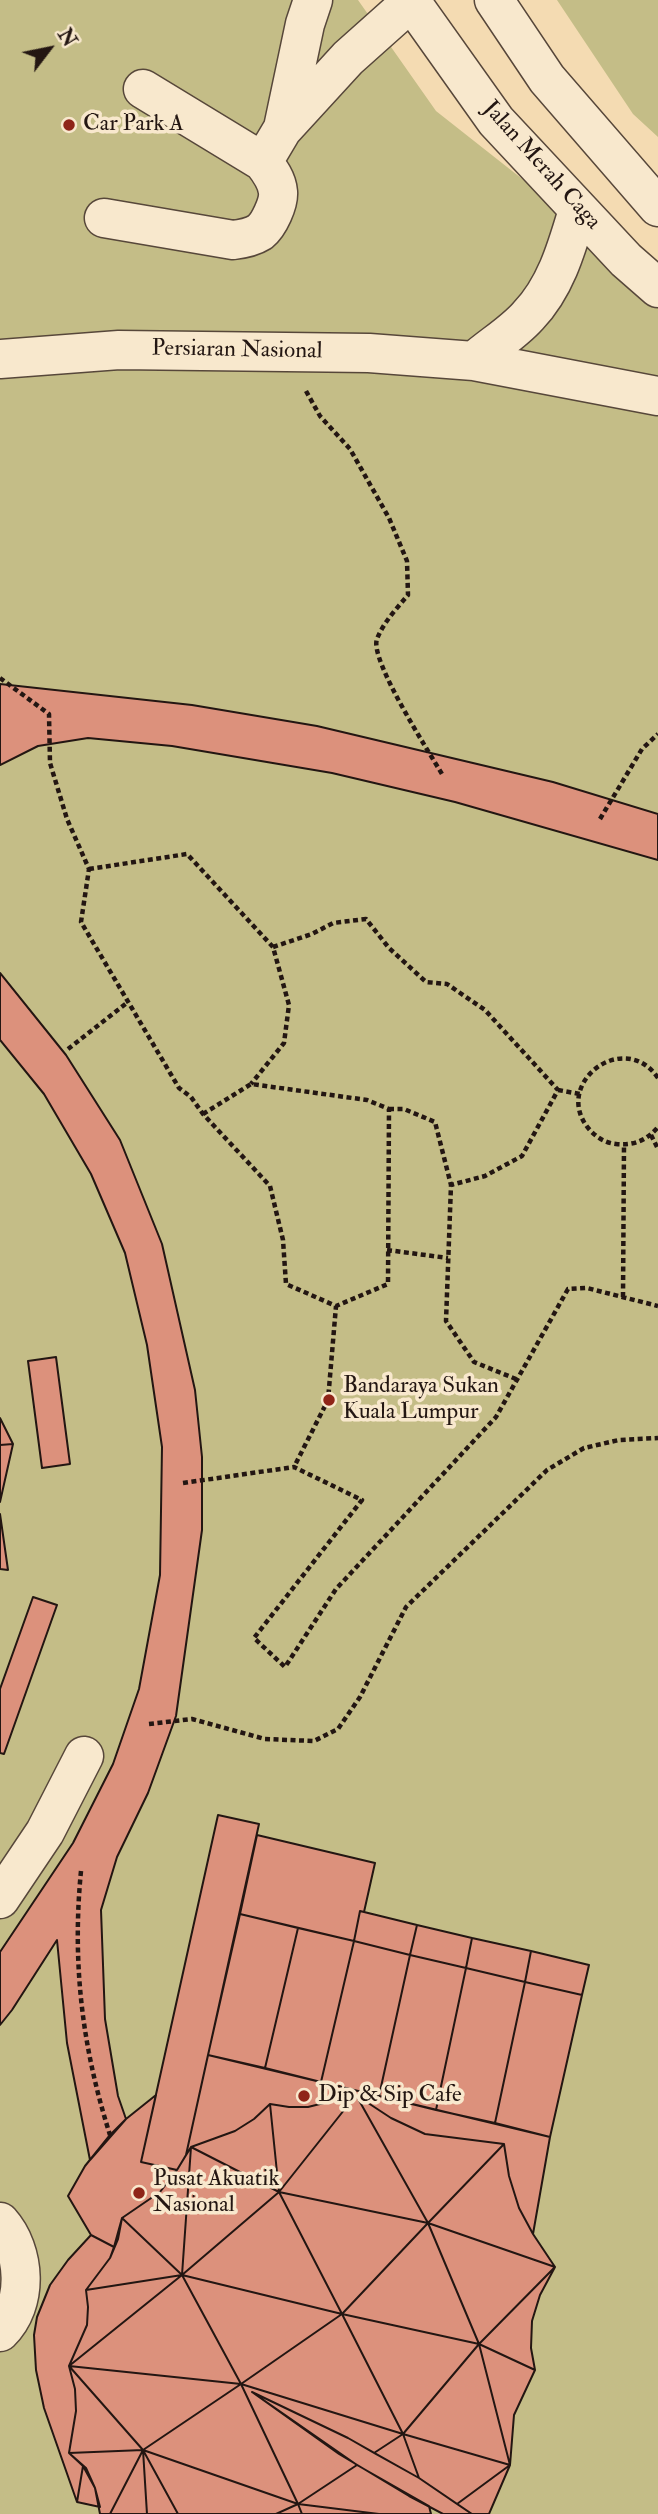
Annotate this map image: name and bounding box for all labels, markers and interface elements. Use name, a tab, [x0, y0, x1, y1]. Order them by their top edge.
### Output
north arrow	[14, 14, 84, 84]
text: N	[52, 24, 81, 51]
street label: Jalan Merah Caga	[476, 96, 606, 236]
place label: Car Park A	[83, 111, 184, 139]
marker: Car Park A	[61, 117, 77, 133]
street label: Persiaran Nasional	[151, 336, 323, 366]
place label: Bandaraya Sukan Kuala Lumpur	[343, 1373, 499, 1427]
marker: Bandaraya Sukan Kuala Lumpur	[321, 1392, 337, 1408]
place label: Dip & Sip Cafe	[318, 2082, 462, 2110]
marker: Dip & Sip Cafe	[296, 2088, 312, 2104]
place label: Pusat Akuatik Nasional	[153, 2166, 279, 2220]
marker: Pusat Akuatik Nasional	[131, 2185, 147, 2201]

